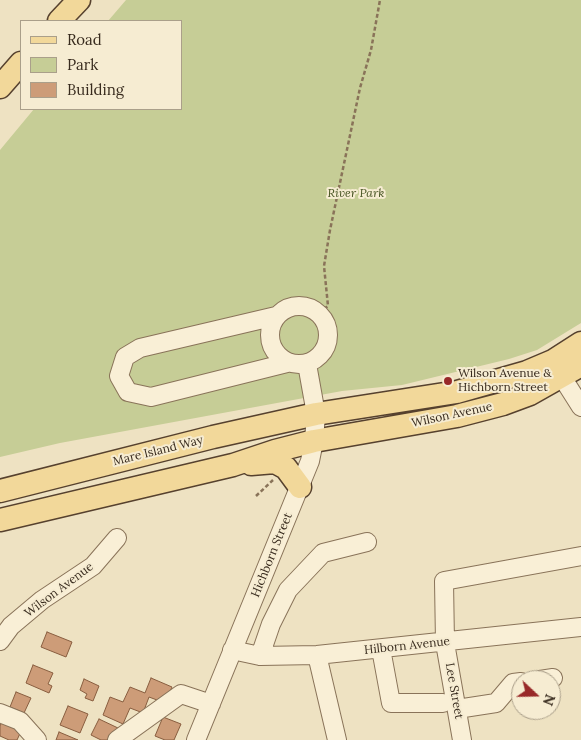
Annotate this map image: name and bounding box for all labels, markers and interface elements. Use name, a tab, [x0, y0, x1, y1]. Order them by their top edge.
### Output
legend	[20, 20, 182, 110]
text: Road	[67, 30, 102, 49]
text: Park	[67, 55, 98, 74]
text: Building	[67, 80, 124, 99]
park label: River Park	[327, 187, 385, 201]
place label: Wilson Avenue & Hichborn Street	[458, 367, 552, 395]
marker: Wilson Avenue & Hichborn Street	[442, 375, 454, 387]
street label: Wilson Avenue	[410, 399, 494, 431]
street label: Mare Island Way	[111, 433, 205, 469]
street label: Hichborn Street	[248, 511, 296, 599]
street label: Wilson Avenue	[22, 560, 96, 620]
street label: Hilborn Avenue	[363, 634, 451, 658]
street label: Lee Street	[442, 662, 466, 720]
north arrow	[511, 670, 561, 720]
text: N	[539, 692, 559, 708]

